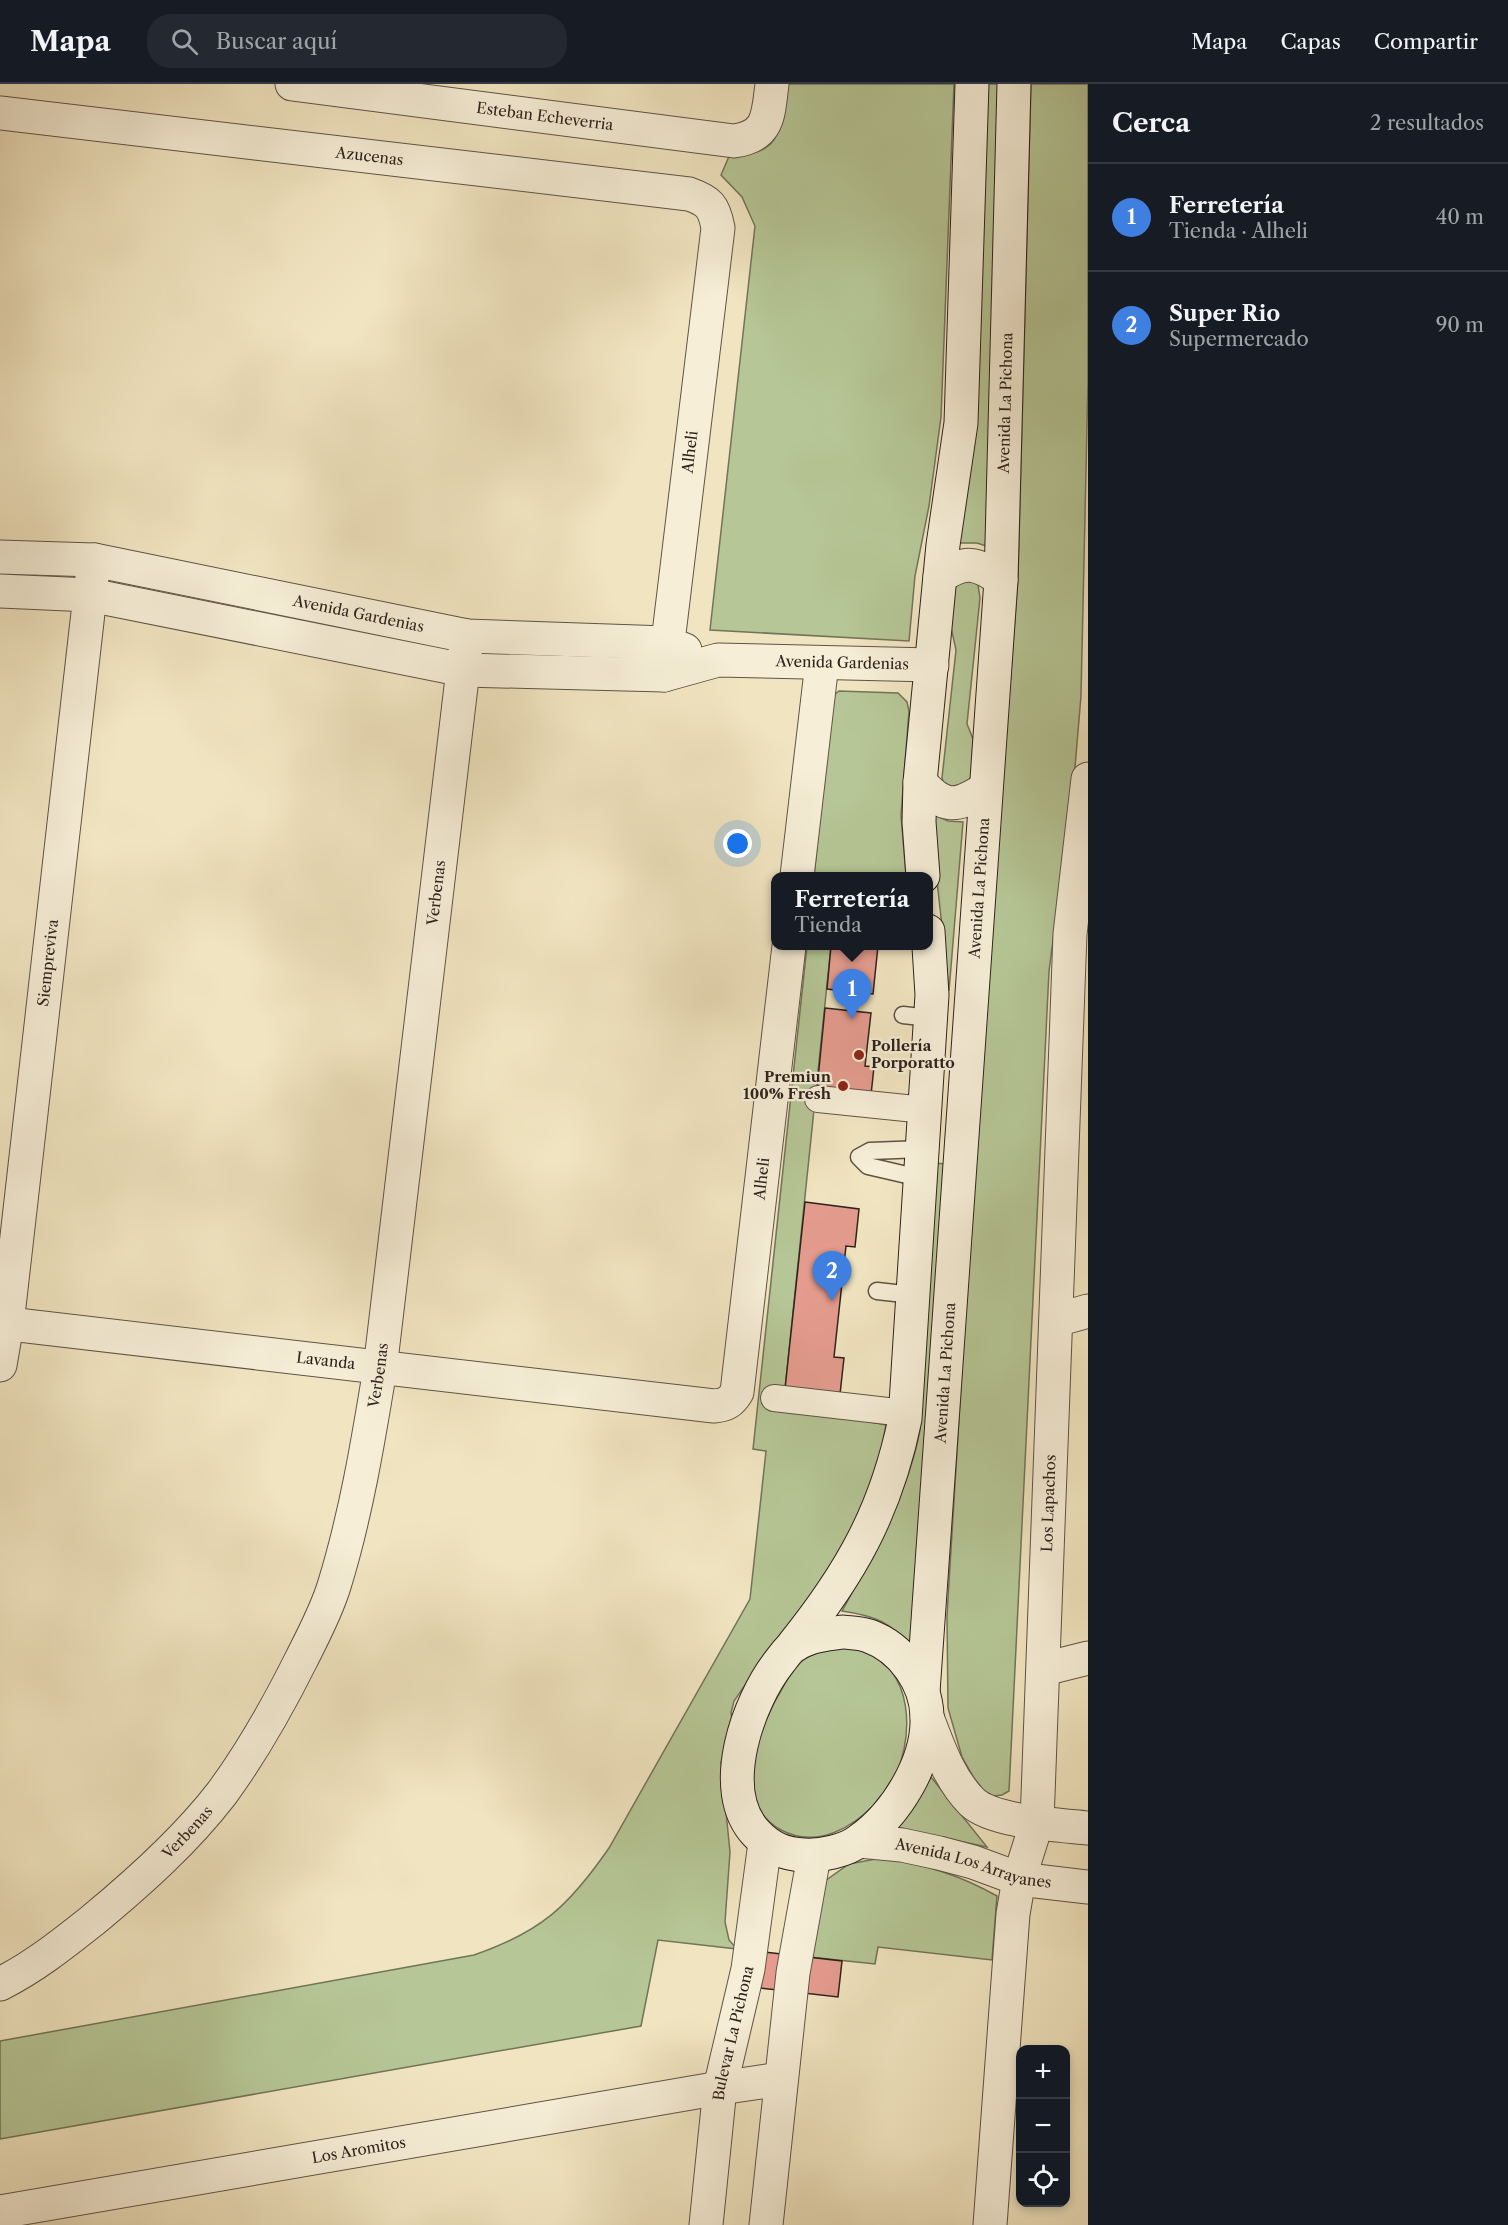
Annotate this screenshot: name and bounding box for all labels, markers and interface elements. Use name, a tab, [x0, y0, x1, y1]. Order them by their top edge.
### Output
search box	[147, 14, 567, 68]
text: Mapa	[30, 24, 111, 58]
icon: search	[168, 25, 201, 58]
text: Buscar aquí	[216, 28, 337, 55]
text: Mapa	[1191, 29, 1247, 54]
text: Capas	[1280, 29, 1341, 54]
text: Compartir	[1374, 29, 1478, 54]
street label: Esteban Echeverria	[475, 98, 615, 134]
text: Cerca	[1112, 107, 1190, 139]
text: 2 resultados	[1370, 111, 1484, 135]
street label: Azucenas	[334, 142, 405, 169]
text: Ferretería	[1169, 192, 1284, 219]
text: 1	[1127, 205, 1136, 229]
text: 40 m	[1436, 205, 1484, 229]
text: Tienda · Alheli	[1169, 219, 1308, 243]
text: Super Rio	[1169, 300, 1280, 327]
text: 2	[1126, 313, 1137, 337]
text: 90 m	[1436, 313, 1484, 337]
text: Supermercado	[1169, 327, 1309, 351]
street label: Avenida La Pichona	[994, 332, 1016, 474]
street label: Alheli	[677, 429, 702, 475]
street label: Avenida Gardenias	[290, 591, 426, 636]
street label: Avenida Gardenias	[774, 651, 909, 673]
street label: Avenida La Pichona	[964, 817, 993, 960]
your location	[723, 829, 752, 858]
street label: Verbenas	[423, 859, 449, 927]
popup	[771, 872, 933, 950]
text: Ferretería	[795, 886, 909, 913]
text: Tienda	[795, 913, 862, 937]
street label: Siempreviva	[33, 918, 62, 1007]
pin: 1	[832, 970, 872, 1019]
place label: Pollería Porporatto	[871, 1036, 955, 1072]
marker: Pollería Porporatto	[852, 1048, 866, 1062]
place label: Premiun 100% Fresh	[743, 1067, 832, 1103]
marker: Premiun 100% Fresh	[836, 1079, 850, 1093]
street label: Alheli	[749, 1156, 773, 1202]
pin: 2	[812, 1252, 852, 1301]
street label: Avenida La Pichona	[930, 1302, 959, 1445]
street label: Verbenas	[364, 1342, 392, 1410]
street label: Lavanda	[295, 1348, 357, 1373]
street label: Los Lapachos	[1037, 1454, 1060, 1552]
street label: Verbenas	[157, 1802, 217, 1863]
street label: Avenida Los Arrayanes	[893, 1834, 1052, 1892]
street label: Bulevar La Pichona	[709, 1964, 757, 2101]
map controls	[1016, 2045, 1070, 2207]
button: +	[1016, 2045, 1070, 2099]
button: −	[1016, 2099, 1070, 2153]
street label: Los Aromitos	[310, 2132, 407, 2167]
button: locate	[1016, 2153, 1070, 2207]

